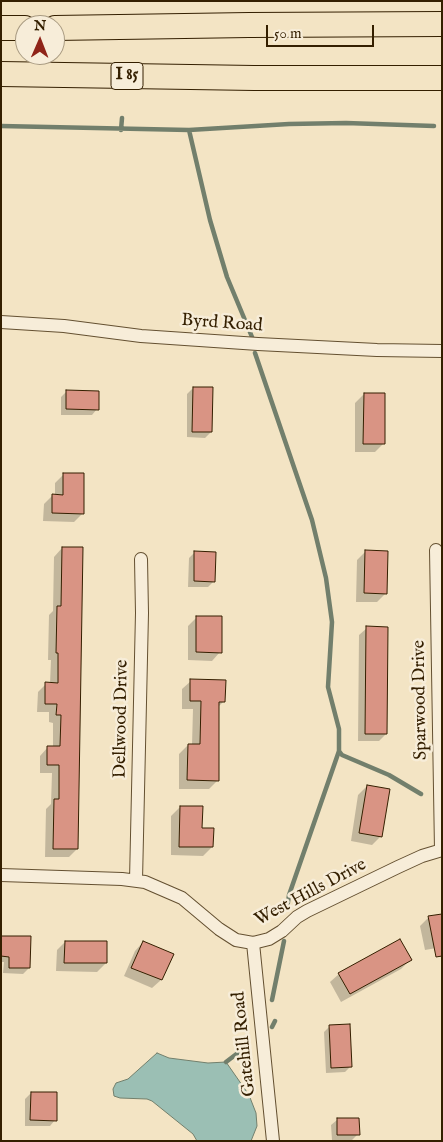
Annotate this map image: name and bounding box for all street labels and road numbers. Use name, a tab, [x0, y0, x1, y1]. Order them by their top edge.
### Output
road number: I 85	[111, 62, 143, 90]
street label: Byrd Road	[181, 310, 263, 338]
street label: Sparwood Drive	[409, 640, 433, 760]
street label: Dellwood Drive	[110, 659, 134, 779]
street label: West Hills Drive	[252, 855, 370, 931]
street label: Gatehill Road	[229, 990, 261, 1098]

